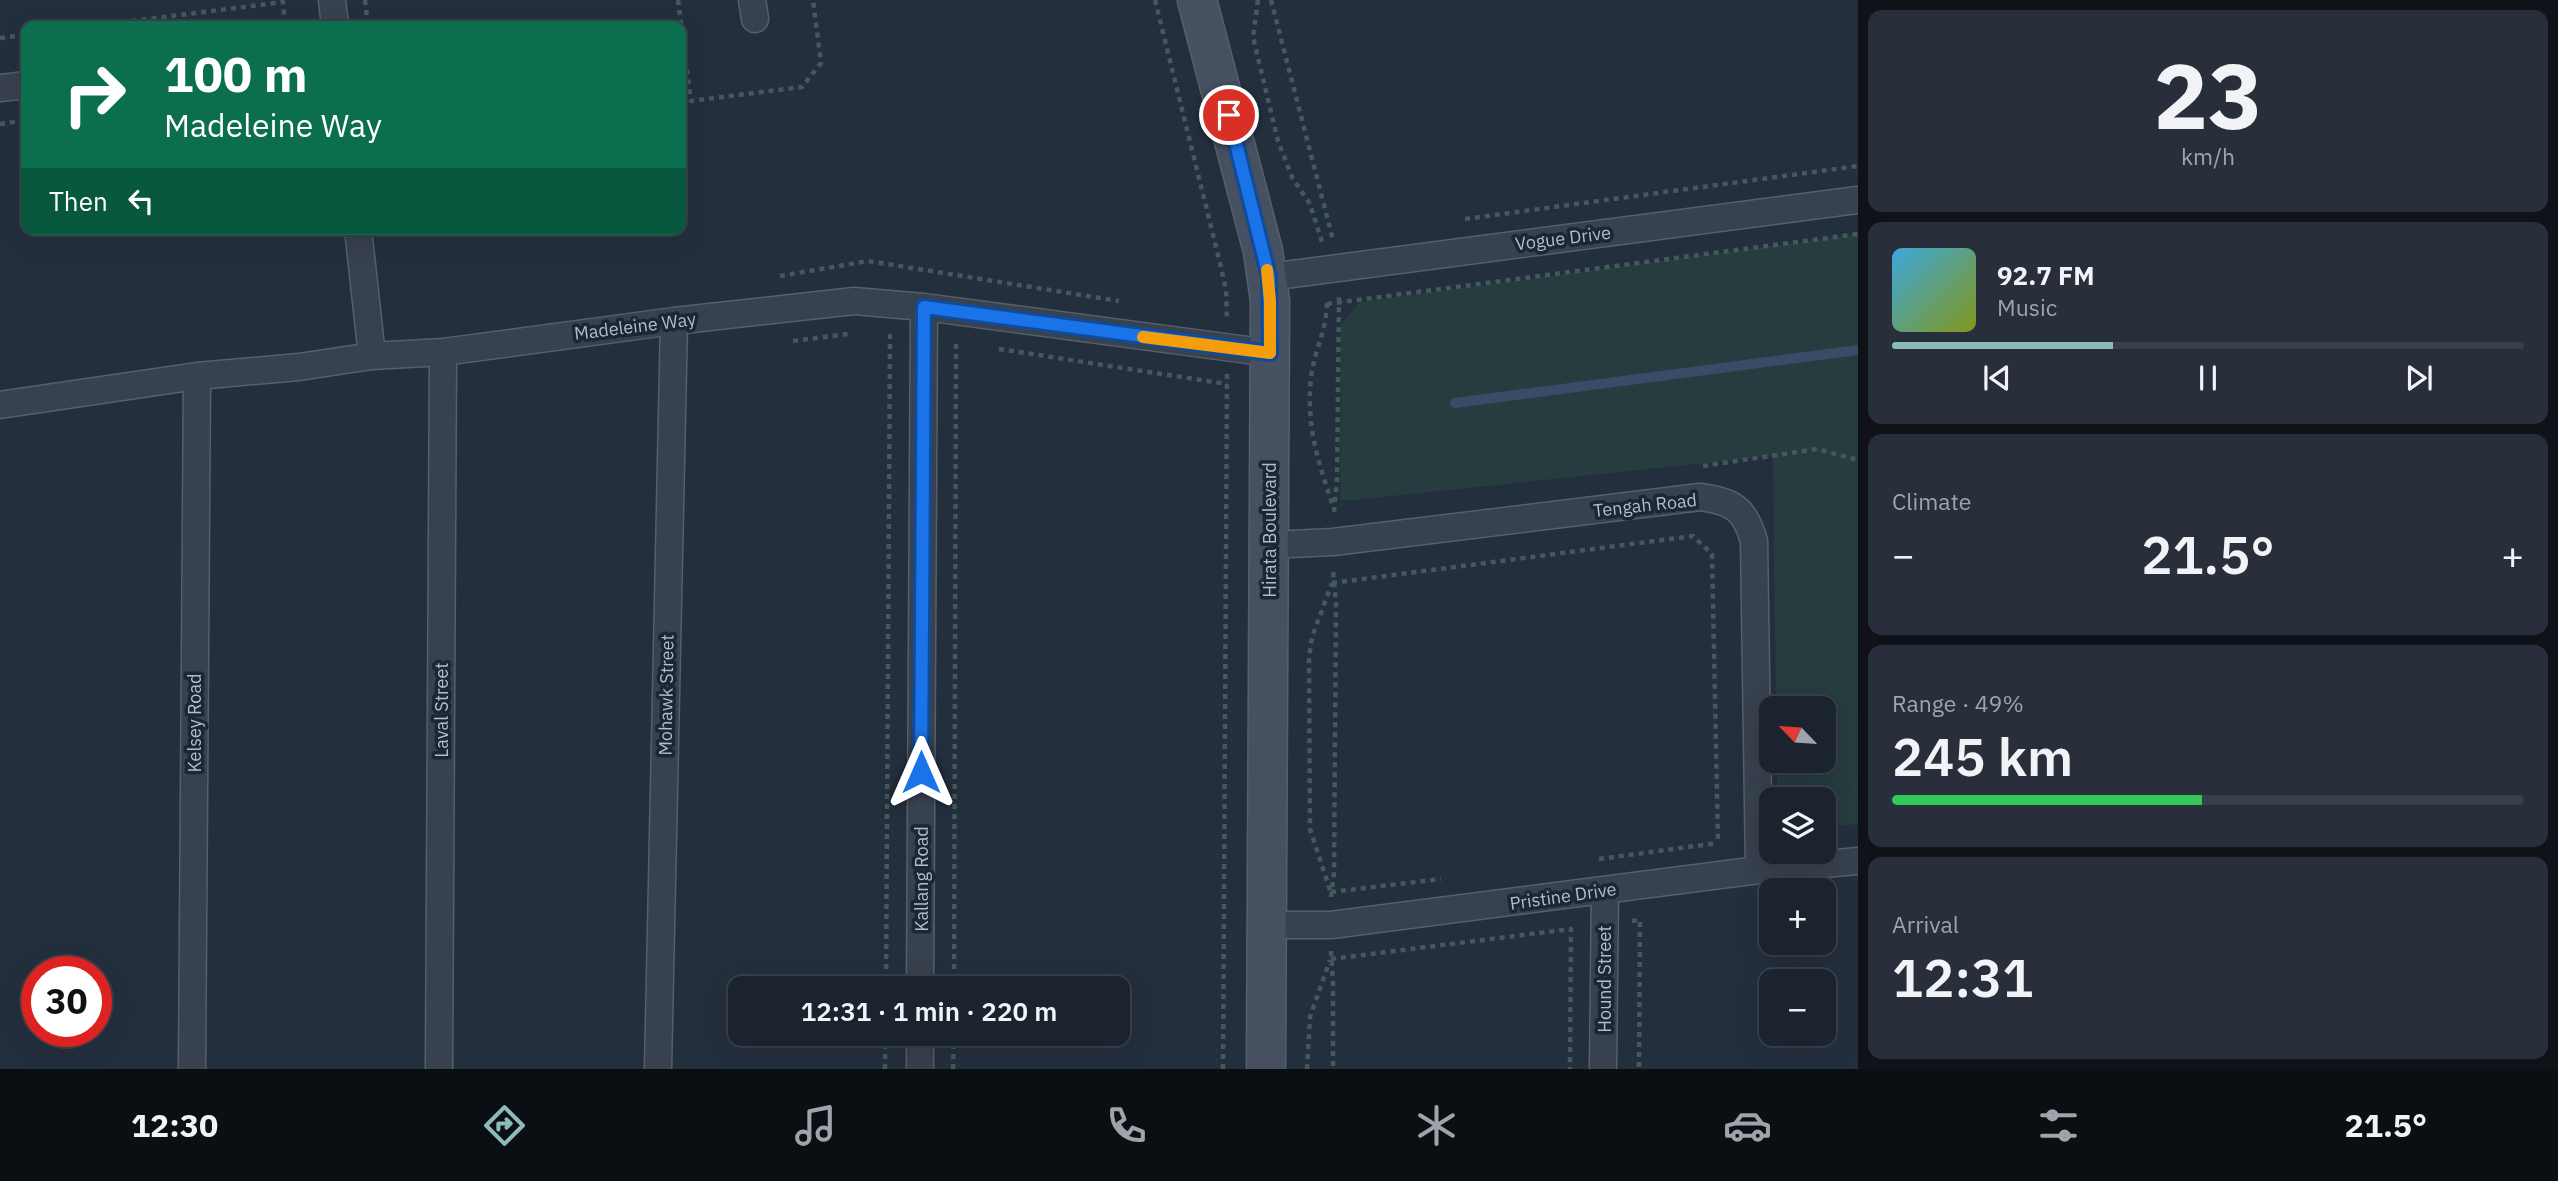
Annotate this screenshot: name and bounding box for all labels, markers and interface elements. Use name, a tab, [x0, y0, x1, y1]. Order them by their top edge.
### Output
text: 23	[2153, 36, 2263, 154]
text: 100 m	[164, 42, 308, 105]
icon: right	[49, 49, 140, 140]
pin	[1199, 85, 1259, 145]
icon: arrive	[1210, 96, 1248, 134]
text: Madeleine Way	[164, 104, 382, 146]
text: km/h	[2181, 141, 2235, 171]
icon: left	[122, 182, 160, 220]
text: Then	[49, 184, 108, 218]
street label: Vogue Drive	[1514, 221, 1612, 255]
text: 92.7 FM	[1997, 258, 2095, 292]
text: Music	[1997, 292, 2057, 322]
street label: Madeleine Way	[573, 307, 697, 345]
icon: previous	[1978, 359, 2016, 397]
icon: pause	[2189, 359, 2227, 397]
icon: next	[2400, 359, 2438, 397]
street label: Hirata Boulevard	[1258, 462, 1281, 598]
text: Climate	[1892, 486, 1971, 516]
street label: Tengah Road	[1592, 488, 1698, 522]
text: 21.5°	[2141, 521, 2275, 588]
text: −	[1892, 530, 1915, 579]
text: +	[2501, 530, 2524, 579]
street label: Mohawk Street	[653, 634, 679, 756]
street label: Laval Street	[430, 662, 453, 758]
street label: Kelsey Road	[183, 674, 206, 772]
text: Range · 49%	[1892, 688, 2024, 718]
north arrow	[1759, 696, 1836, 774]
map controls	[1759, 696, 1836, 1046]
text: 245 km	[1892, 723, 2073, 790]
position arrow	[884, 735, 958, 809]
button: layers	[1759, 787, 1836, 864]
street label: Kallang Road	[910, 826, 933, 932]
street label: Pristine Drive	[1508, 877, 1618, 915]
button: +	[1759, 878, 1836, 955]
text: Arrival	[1892, 909, 1959, 939]
street label: Hound Street	[1593, 925, 1616, 1033]
text: 12:31	[1892, 944, 2033, 1011]
speed limit sign: 30	[21, 956, 112, 1047]
button: −	[1759, 969, 1836, 1046]
text: 12:31 · 1 min · 220 m	[801, 994, 1057, 1028]
icon: directions	[480, 1101, 529, 1150]
icon: music	[791, 1101, 840, 1150]
icon: phone	[1102, 1101, 1151, 1150]
icon: climate	[1412, 1101, 1461, 1150]
icon: car	[1723, 1101, 1772, 1150]
icon: filters	[2034, 1101, 2083, 1150]
text: 12:30	[131, 1104, 218, 1146]
text: 21.5°	[2345, 1104, 2427, 1146]

